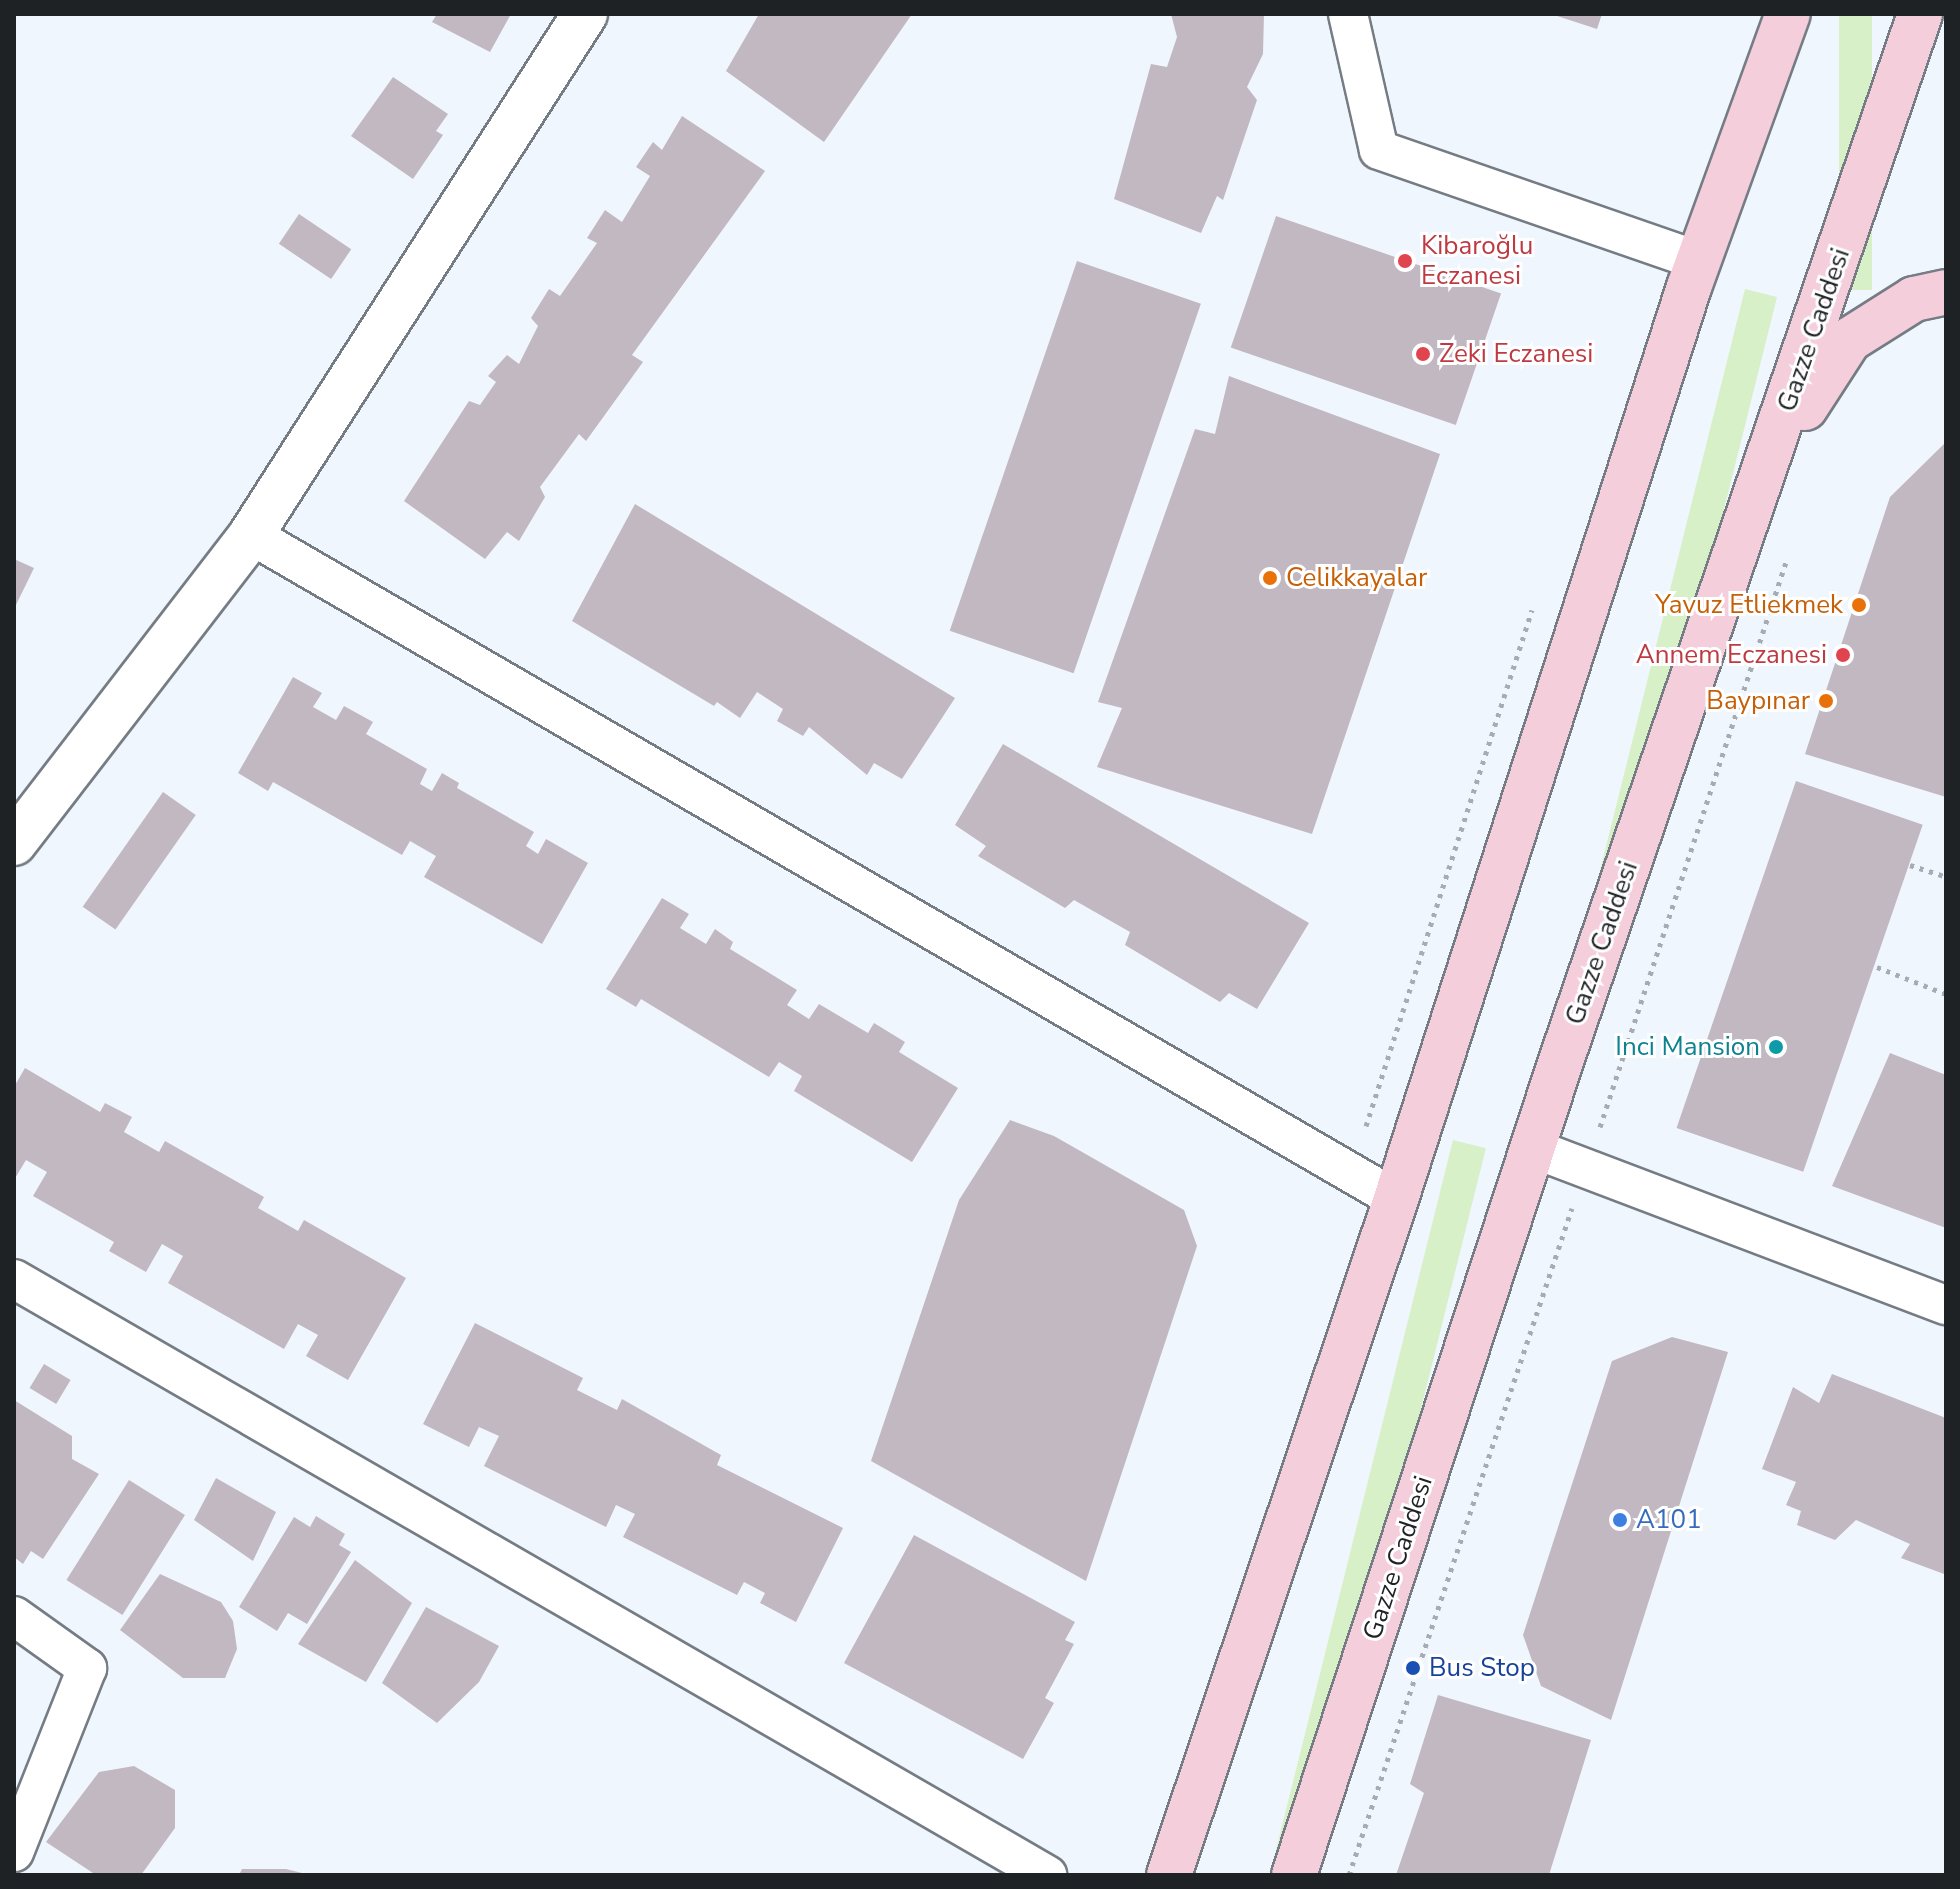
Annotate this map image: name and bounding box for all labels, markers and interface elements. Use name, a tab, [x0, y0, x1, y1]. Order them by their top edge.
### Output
place label: Kibaroğlu Eczanesi	[1421, 230, 1533, 292]
street label: Gazze Caddesi	[1771, 244, 1857, 416]
marker: Kibaroğlu Eczanesi	[1396, 252, 1414, 270]
place label: Zeki Eczanesi	[1439, 338, 1593, 370]
marker: Zeki Eczanesi	[1414, 345, 1432, 363]
place label: Celikkayalar	[1286, 562, 1427, 594]
marker: Celikkayalar	[1261, 569, 1279, 587]
place label: Yavuz Etliekmek	[1655, 589, 1843, 621]
marker: Yavuz Etliekmek	[1850, 596, 1868, 614]
place label: Annem Eczanesi	[1636, 639, 1827, 671]
marker: Annem Eczanesi	[1834, 646, 1852, 664]
place label: Baypınar	[1706, 685, 1810, 717]
marker: Baypınar	[1817, 692, 1835, 710]
street label: Gazze Caddesi	[1559, 857, 1645, 1029]
place label: Inci Mansion	[1615, 1031, 1760, 1063]
marker: Inci Mansion	[1767, 1038, 1785, 1056]
street label: Gazze Caddesi	[1357, 1472, 1439, 1644]
place label: A101	[1636, 1504, 1702, 1536]
marker: A101	[1611, 1511, 1629, 1529]
place label: Bus Stop	[1429, 1652, 1535, 1684]
marker: Bus Stop	[1404, 1659, 1422, 1677]

